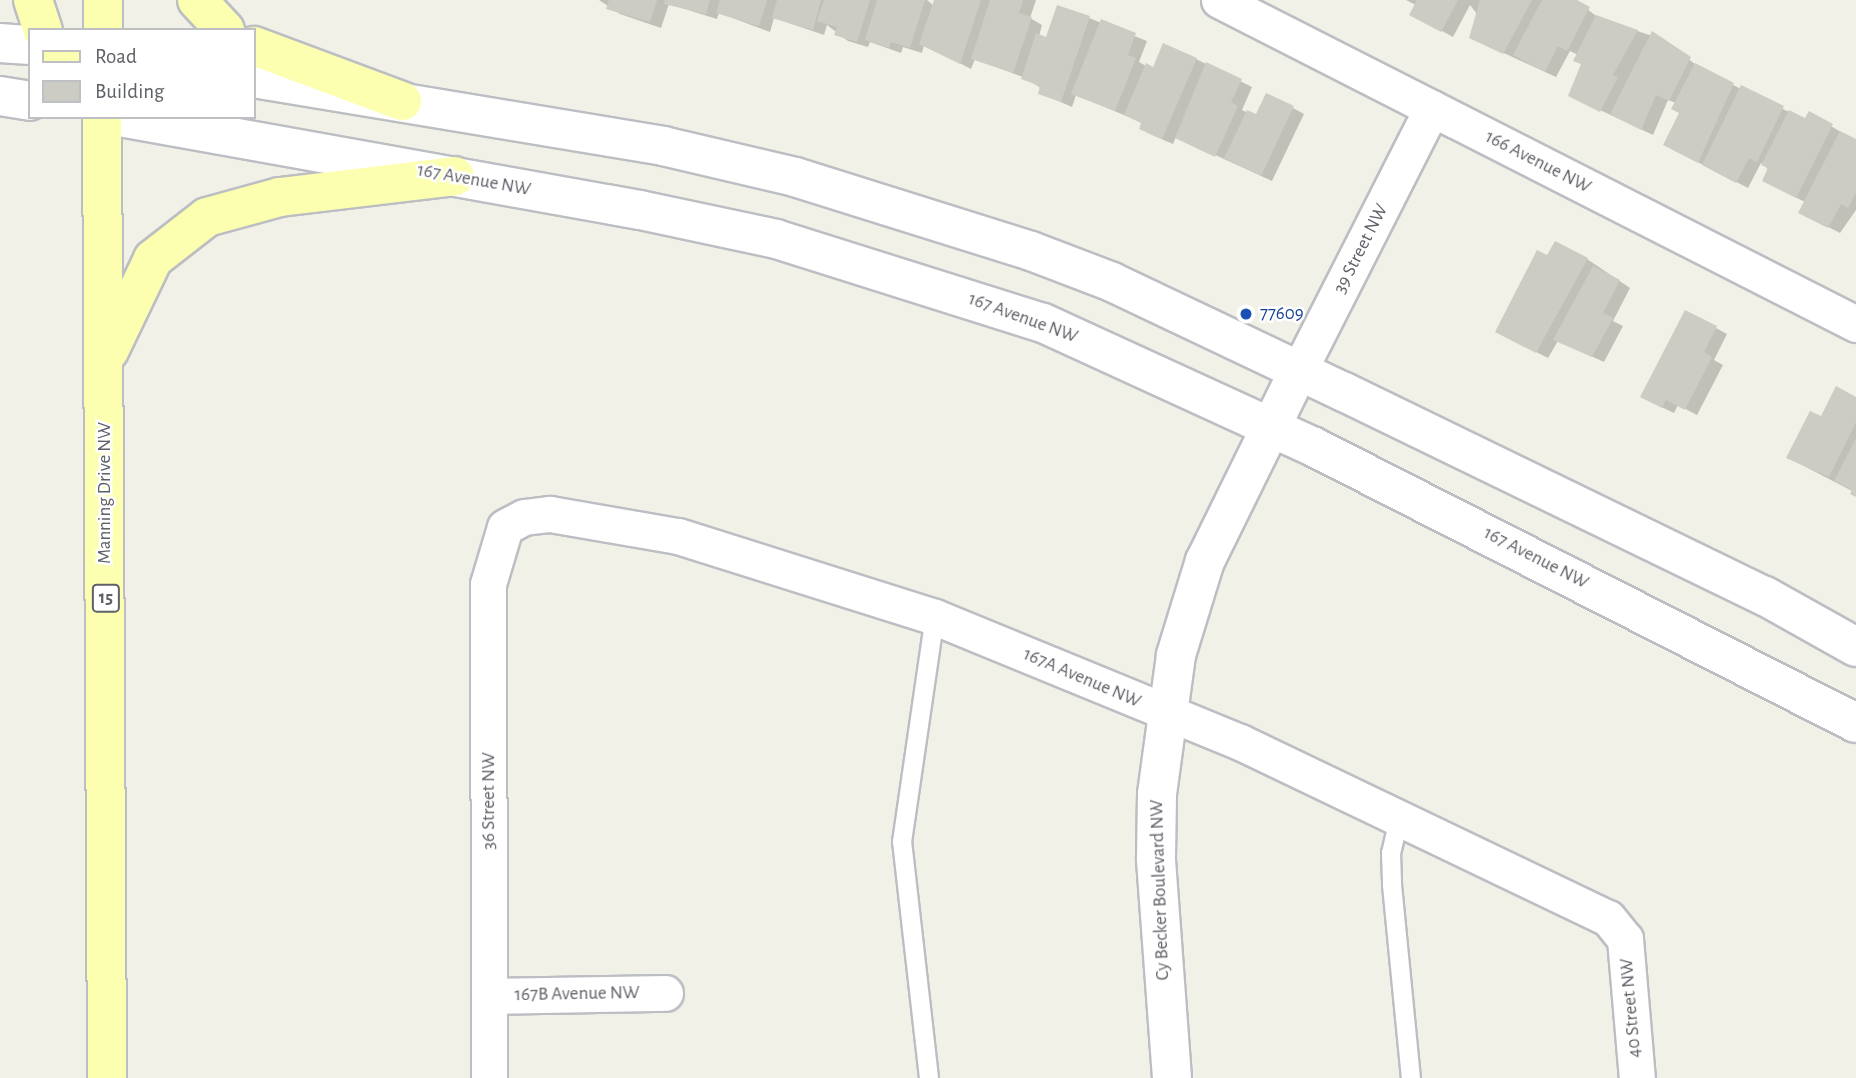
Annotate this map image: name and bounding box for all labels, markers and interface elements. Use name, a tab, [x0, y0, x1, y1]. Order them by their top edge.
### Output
legend	[28, 28, 256, 119]
text: Road	[95, 46, 137, 67]
text: Building	[95, 81, 164, 102]
street label: 166 Avenue NW	[1481, 126, 1595, 198]
street label: 167 Avenue NW	[416, 159, 532, 201]
street label: 39 Street NW	[1329, 200, 1393, 298]
street label: 167 Avenue NW	[965, 288, 1081, 348]
place label: 77609	[1260, 303, 1304, 325]
marker: 77609	[1238, 306, 1254, 322]
street label: Manning Drive NW	[94, 422, 116, 564]
street label: 167 Avenue NW	[1480, 522, 1592, 594]
road number: 15	[90, 584, 122, 612]
street label: 167A Avenue NW	[1020, 643, 1144, 713]
street label: 36 Street NW	[478, 752, 500, 850]
street label: Cy Becker Boulevard NW	[1145, 799, 1175, 981]
street label: 40 Street NW	[1615, 957, 1647, 1059]
street label: 167B Avenue NW	[514, 982, 640, 1006]

